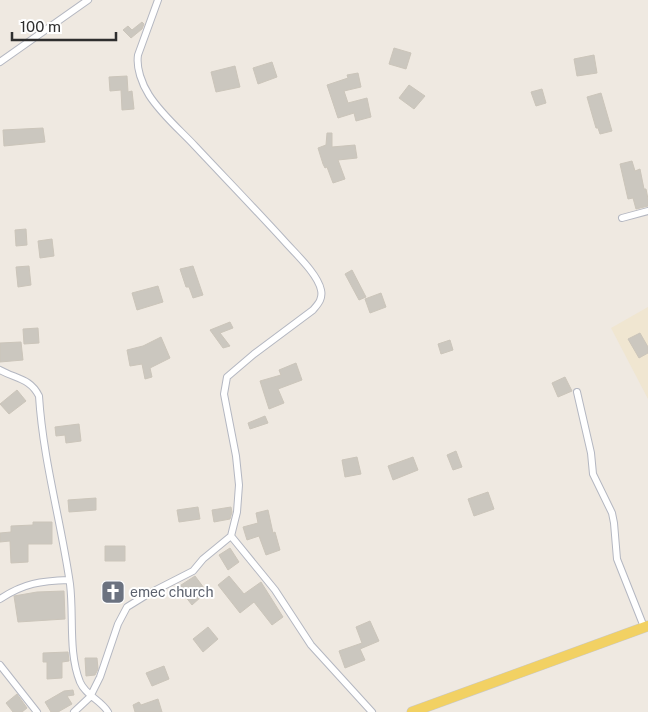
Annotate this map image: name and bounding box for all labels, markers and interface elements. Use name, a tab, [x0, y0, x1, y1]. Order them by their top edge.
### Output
scale bar	[12, 10, 116, 42]
text: 100 m	[20, 18, 61, 35]
church icon: emec church	[100, 579, 126, 605]
place label: emec church	[130, 584, 213, 600]

